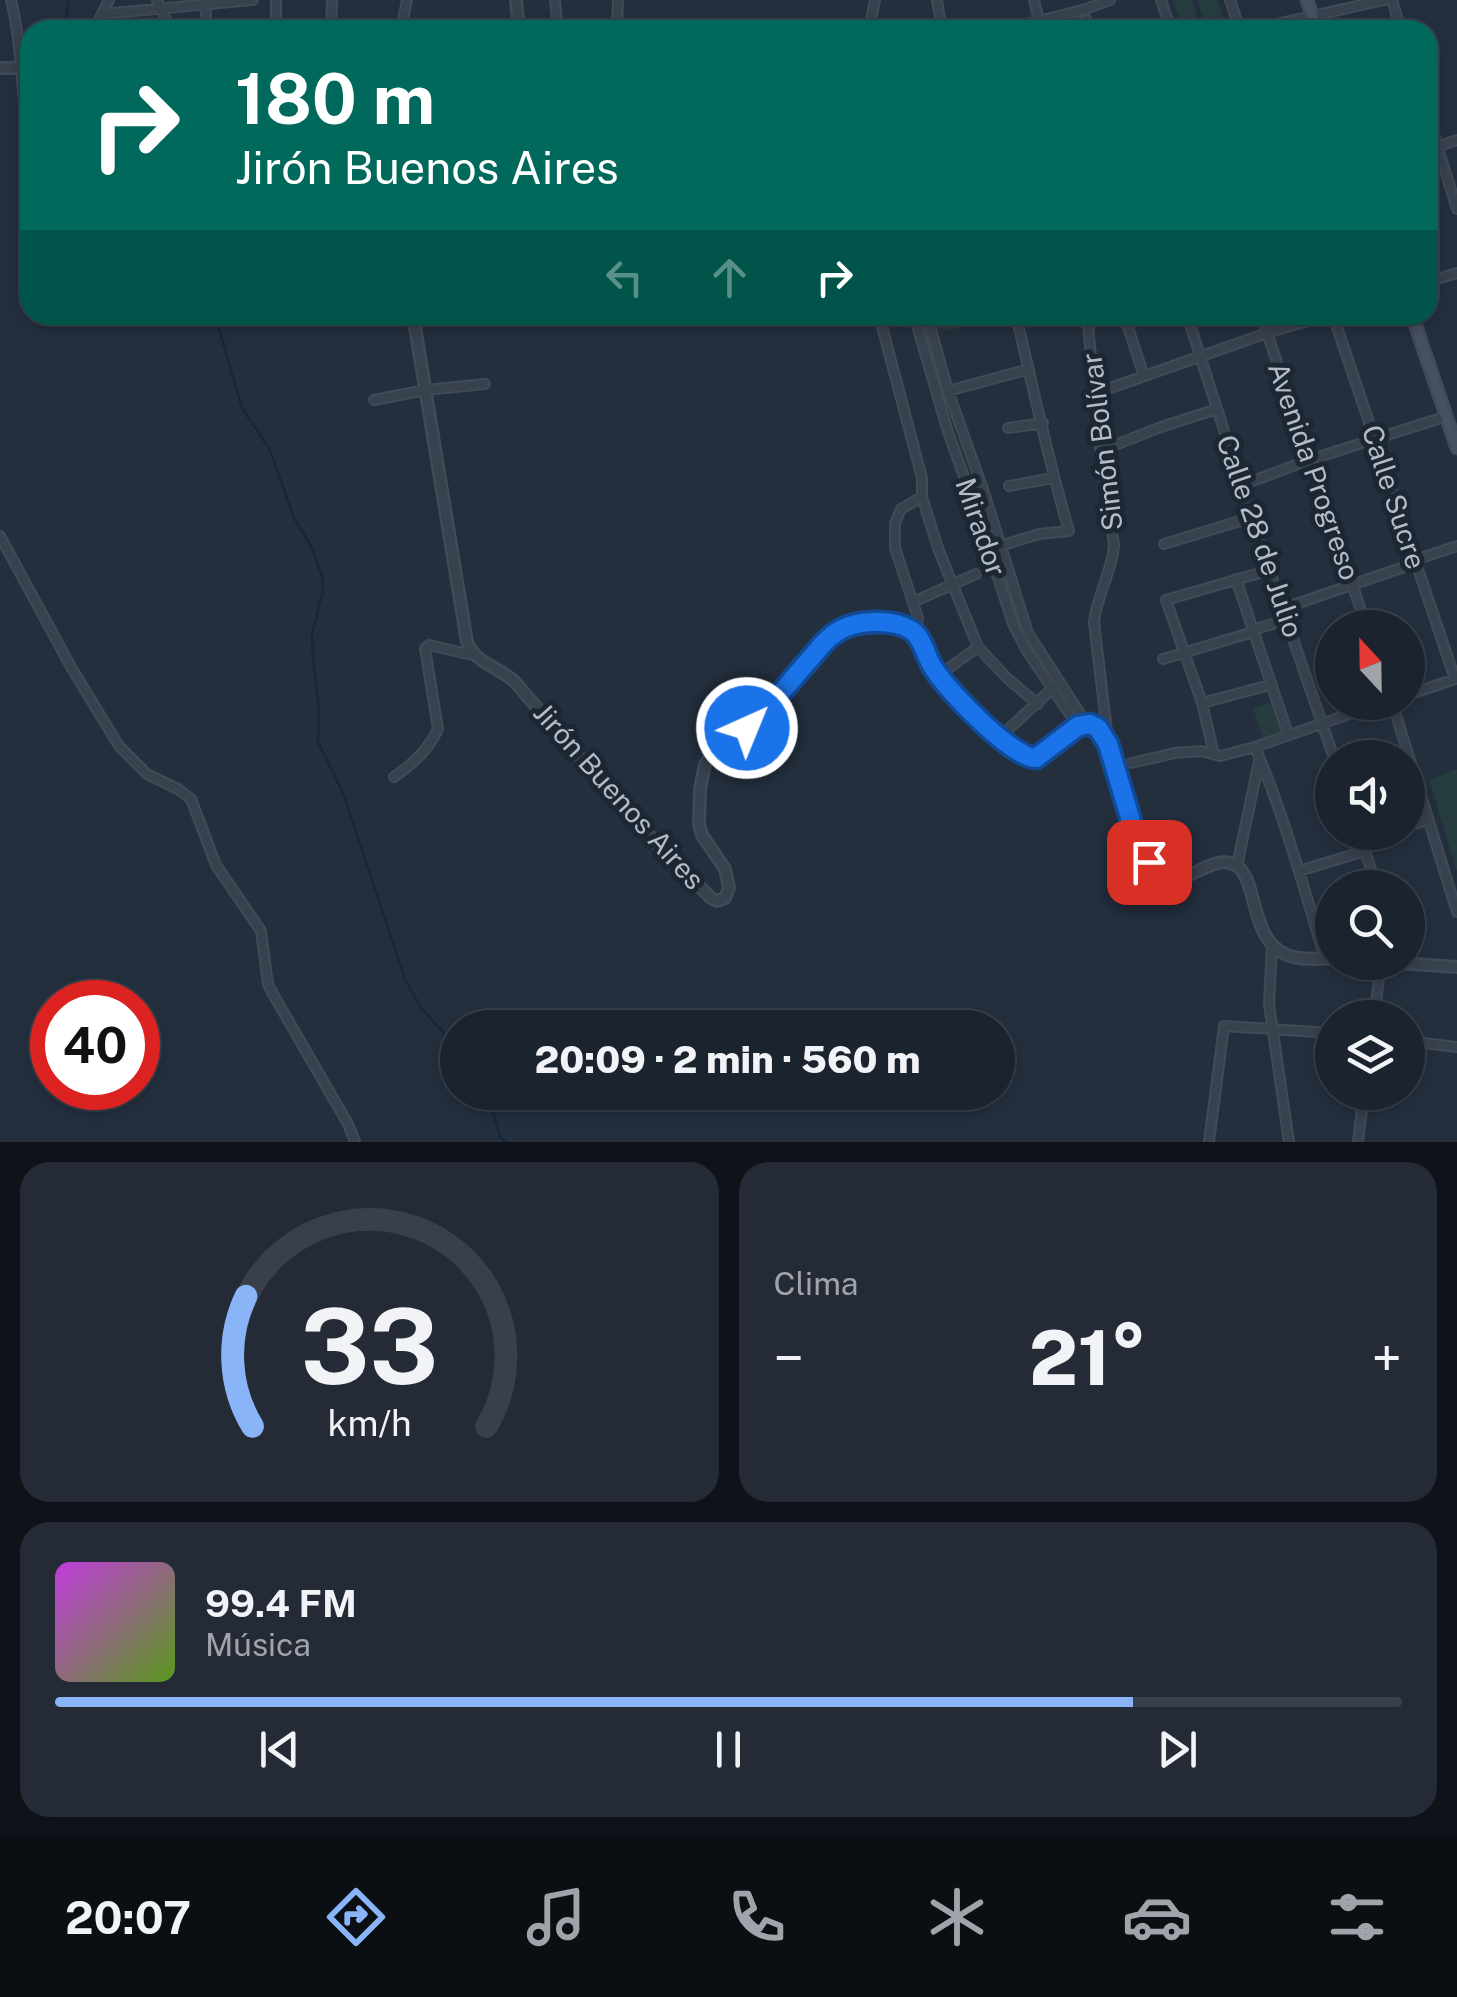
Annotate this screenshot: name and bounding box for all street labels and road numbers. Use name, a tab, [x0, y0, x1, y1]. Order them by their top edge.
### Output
street label: Simón Bolívar	[1074, 351, 1129, 533]
street label: Avenida Progreso	[1262, 358, 1367, 584]
street label: Calle Sucre	[1356, 421, 1433, 573]
street label: Calle 28 de Julio	[1210, 430, 1311, 641]
street label: Mirador	[949, 474, 1014, 580]
street label: Jirón Buenos Aires	[527, 696, 712, 895]

